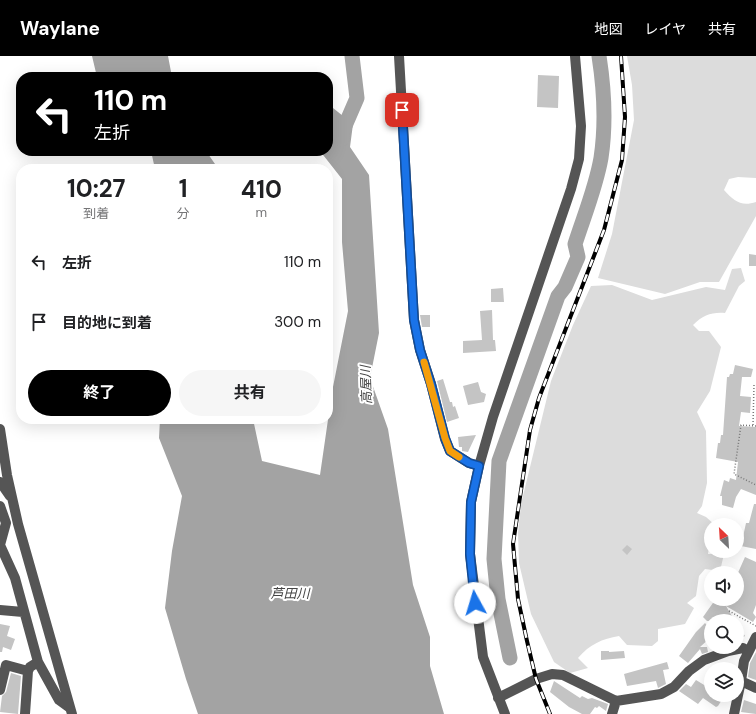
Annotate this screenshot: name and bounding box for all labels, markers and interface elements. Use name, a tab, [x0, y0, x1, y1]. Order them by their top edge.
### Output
text: Waylane	[20, 16, 100, 41]
text: 地図	[594, 20, 622, 38]
text: レイヤ	[644, 20, 686, 38]
text: 共有	[708, 20, 736, 38]
text: 110 m	[94, 82, 167, 119]
icon: left	[28, 88, 80, 140]
pin	[385, 93, 419, 127]
icon: arrive	[391, 99, 413, 121]
text: 左折	[94, 121, 130, 145]
text: 10:27	[67, 173, 125, 204]
text: 1	[179, 173, 187, 204]
text: 410	[241, 174, 282, 205]
text: m	[255, 204, 267, 221]
text: 到着	[83, 205, 109, 222]
text: 分	[177, 205, 190, 222]
icon: left	[28, 251, 50, 273]
text: 110 m	[284, 252, 321, 272]
text: 左折	[62, 253, 92, 273]
icon: arrive	[28, 311, 50, 333]
text: 300 m	[274, 312, 321, 332]
text: 目的地に到着	[62, 313, 152, 333]
water label: 高屋川	[357, 363, 375, 405]
button: 終了	[28, 370, 171, 416]
button: 共有	[179, 370, 321, 416]
north arrow	[704, 518, 744, 558]
map controls	[704, 518, 744, 702]
button: sound	[704, 566, 744, 606]
position arrow	[454, 582, 496, 624]
water label: 芦田川	[270, 585, 311, 602]
button: search	[704, 614, 744, 654]
button: layers	[704, 662, 744, 702]

